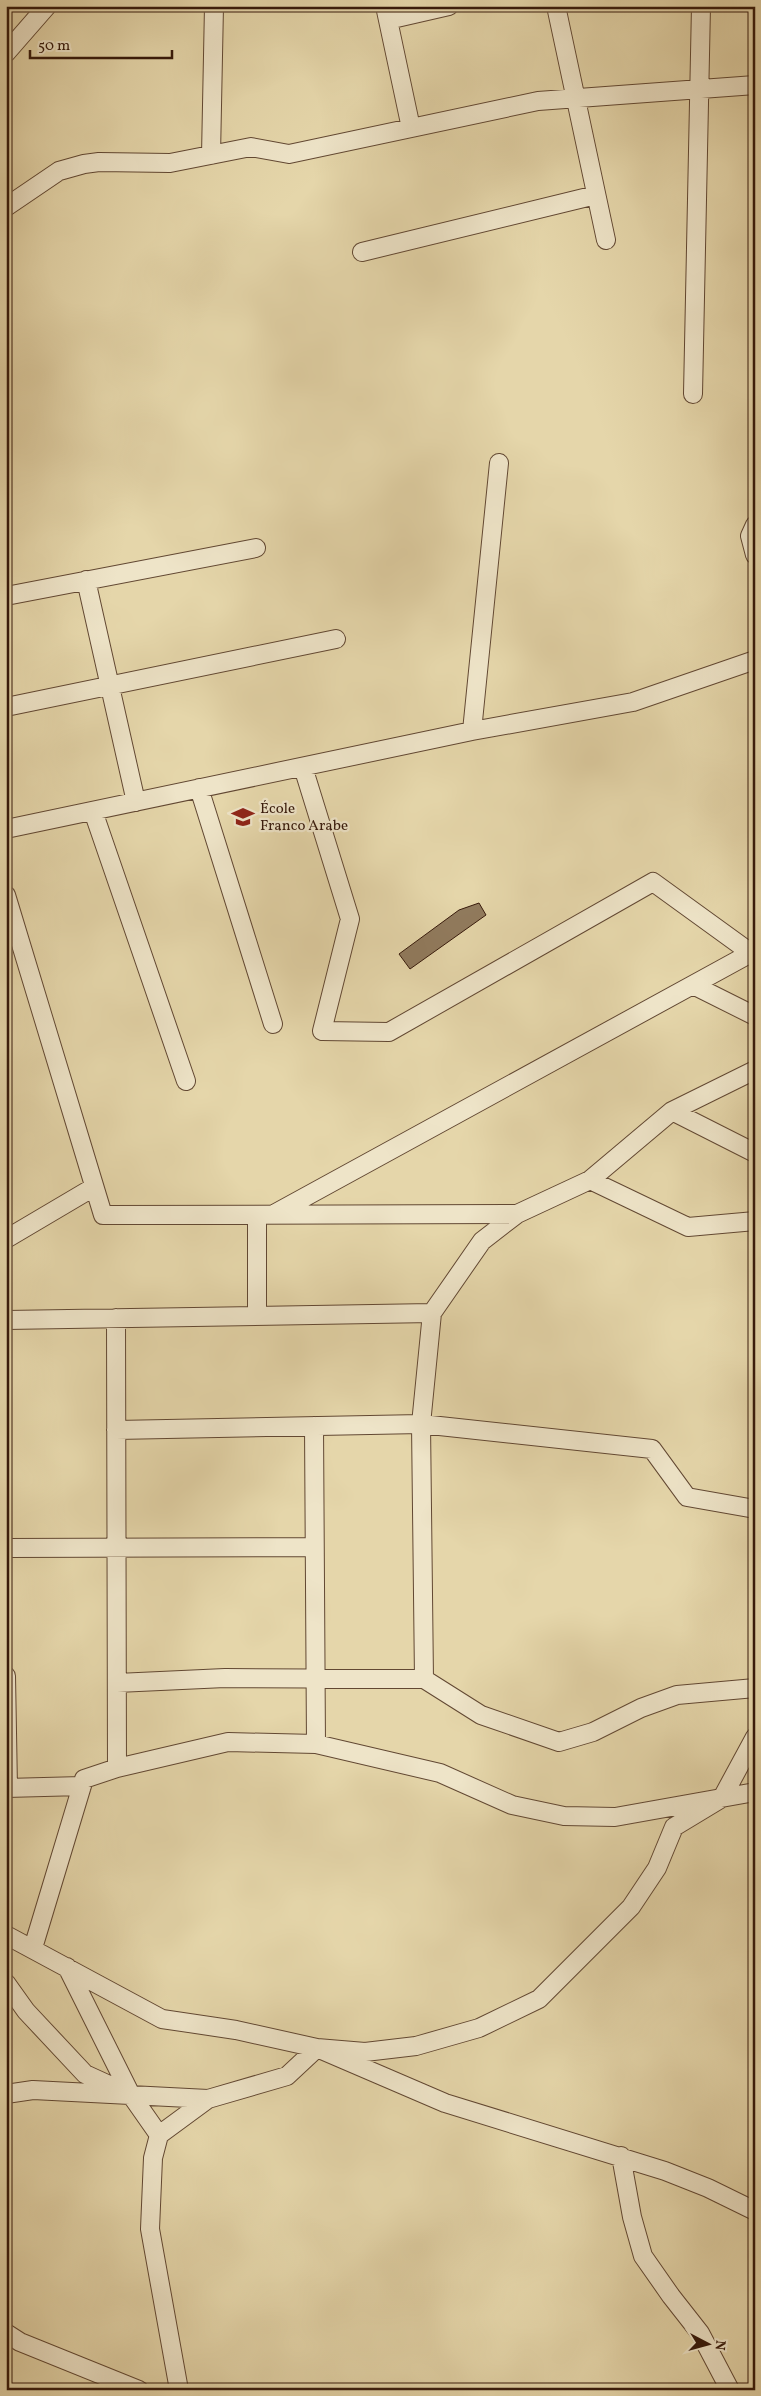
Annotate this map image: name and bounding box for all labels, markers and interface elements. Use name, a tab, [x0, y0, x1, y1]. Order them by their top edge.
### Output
scale bar	[30, 28, 172, 60]
text: 50 m	[38, 36, 70, 57]
place label: École Franco Arabe	[260, 799, 348, 837]
school or university icon: École Franco Arabe	[230, 804, 256, 830]
north arrow	[684, 2318, 734, 2368]
text: N	[709, 2339, 729, 2351]

